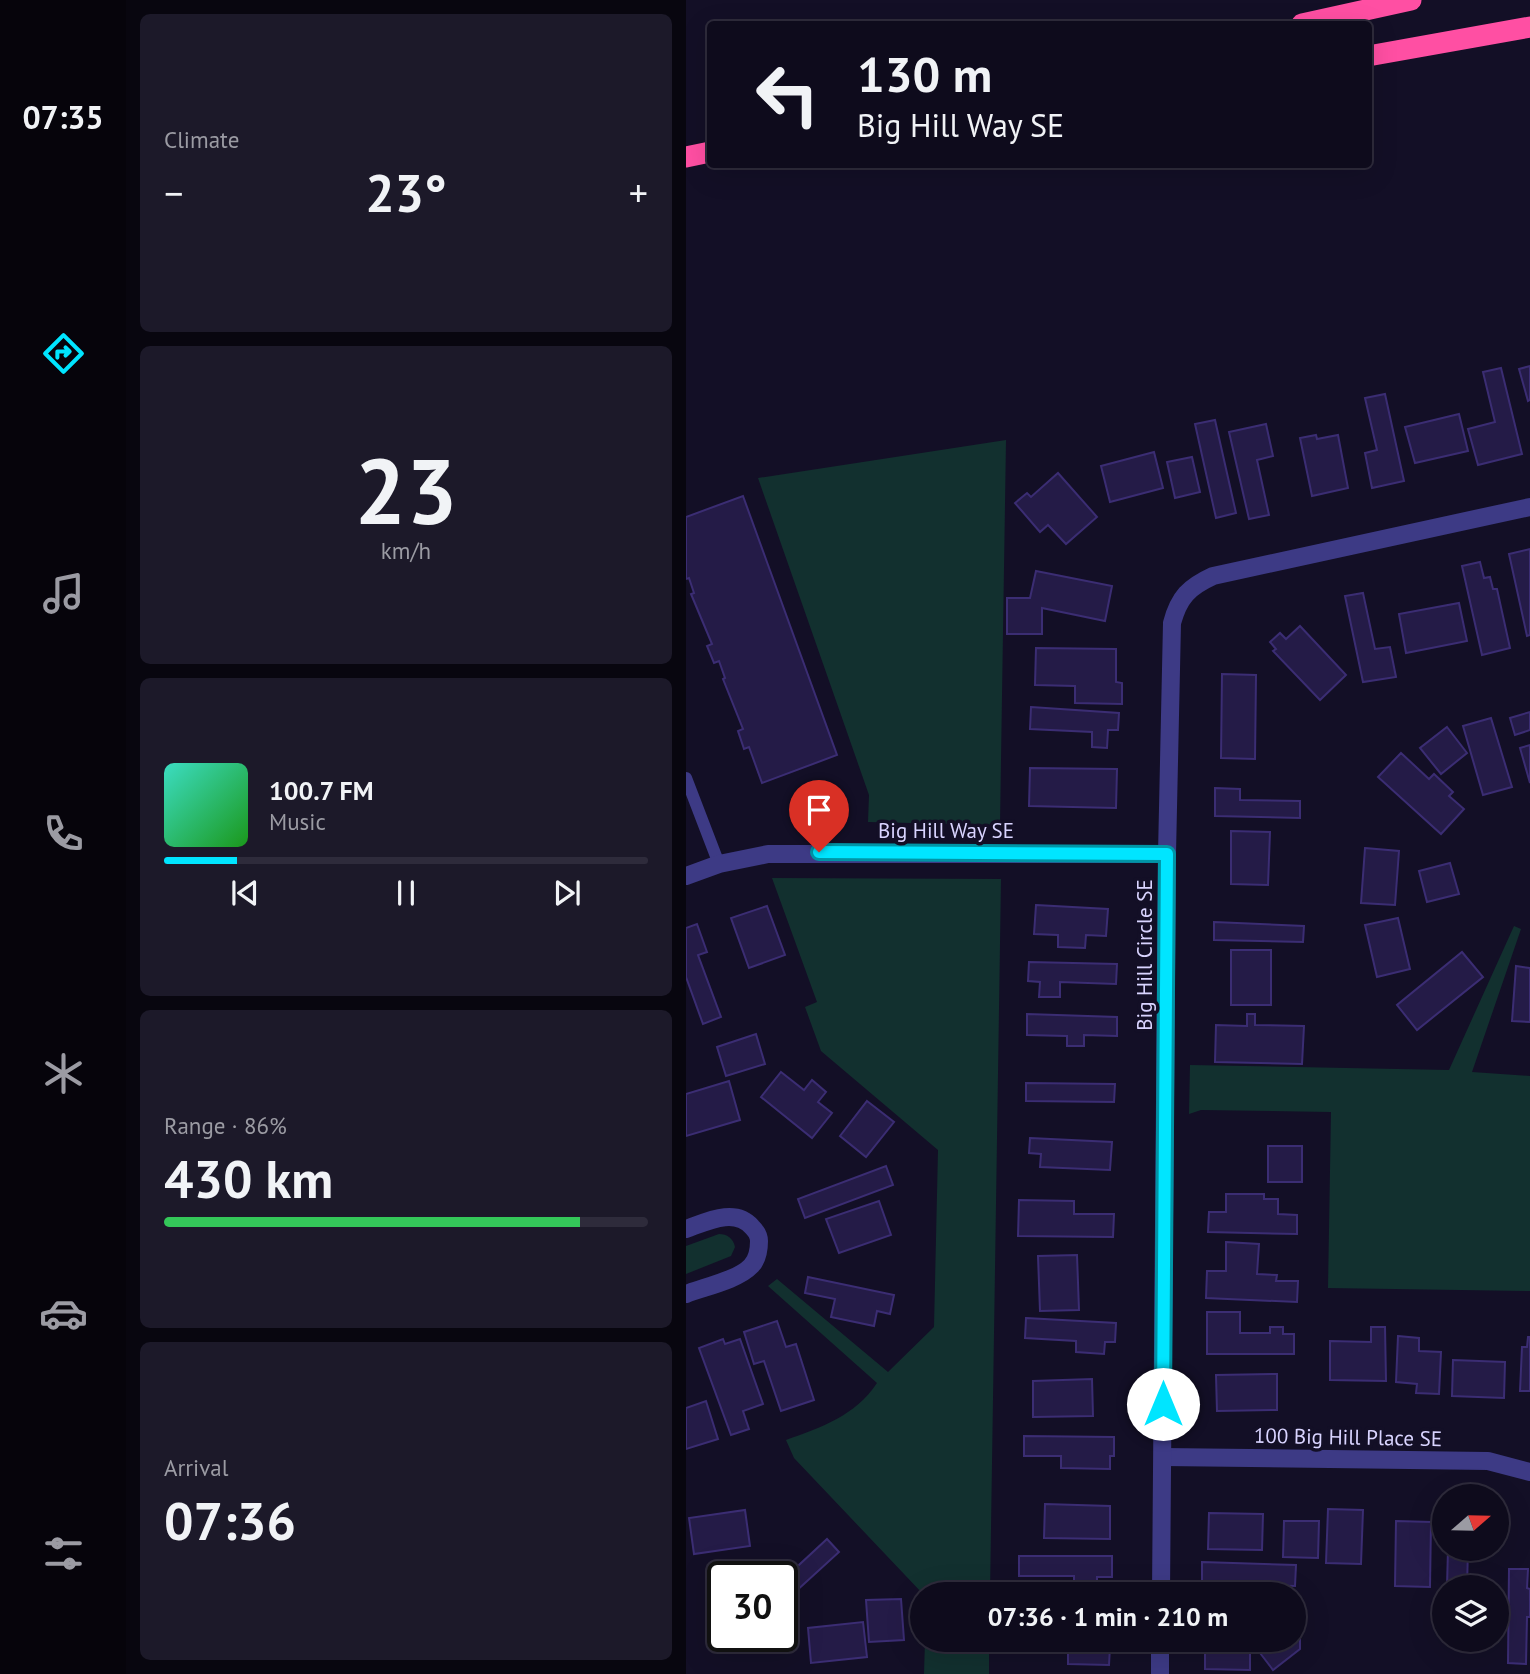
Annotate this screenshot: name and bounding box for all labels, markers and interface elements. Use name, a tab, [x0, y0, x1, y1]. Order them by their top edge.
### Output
text: 130 m	[857, 42, 992, 106]
icon: left	[742, 49, 833, 140]
text: 07:35	[22, 96, 104, 138]
text: Big Hill Way SE	[857, 104, 1064, 146]
text: Climate	[164, 125, 239, 154]
text: 23°	[365, 159, 447, 226]
text: −	[164, 168, 183, 217]
text: +	[629, 168, 648, 217]
icon: directions	[39, 329, 88, 378]
text: 23	[354, 431, 458, 549]
text: km/h	[381, 536, 431, 565]
icon: music	[39, 569, 88, 618]
text: 100.7 FM	[269, 774, 374, 807]
pin	[789, 780, 849, 852]
icon: arrive	[800, 791, 838, 829]
text: Music	[269, 807, 326, 836]
icon: phone	[39, 809, 88, 858]
street label: Big Hill Way SE	[878, 817, 1014, 844]
icon: previous	[226, 874, 264, 912]
icon: pause	[387, 874, 425, 912]
icon: next	[548, 874, 586, 912]
street label: Big Hill Circle SE	[1131, 879, 1158, 1031]
icon: climate	[39, 1049, 88, 1098]
text: Range · 86%	[164, 1111, 287, 1140]
text: 430 km	[164, 1145, 333, 1212]
icon: car	[39, 1289, 88, 1338]
position arrow	[1126, 1367, 1200, 1441]
street label: 100 Big Hill Place SE	[1254, 1422, 1442, 1452]
text: Arrival	[164, 1453, 228, 1482]
north arrow	[1432, 1484, 1508, 1561]
map controls	[1432, 1484, 1509, 1652]
text: 07:36	[164, 1487, 296, 1554]
icon: filters	[39, 1529, 88, 1578]
speed limit sign: 30	[707, 1561, 798, 1652]
button: layers	[1432, 1575, 1509, 1652]
text: 07:36 · 1 min · 210 m	[988, 1600, 1228, 1633]

